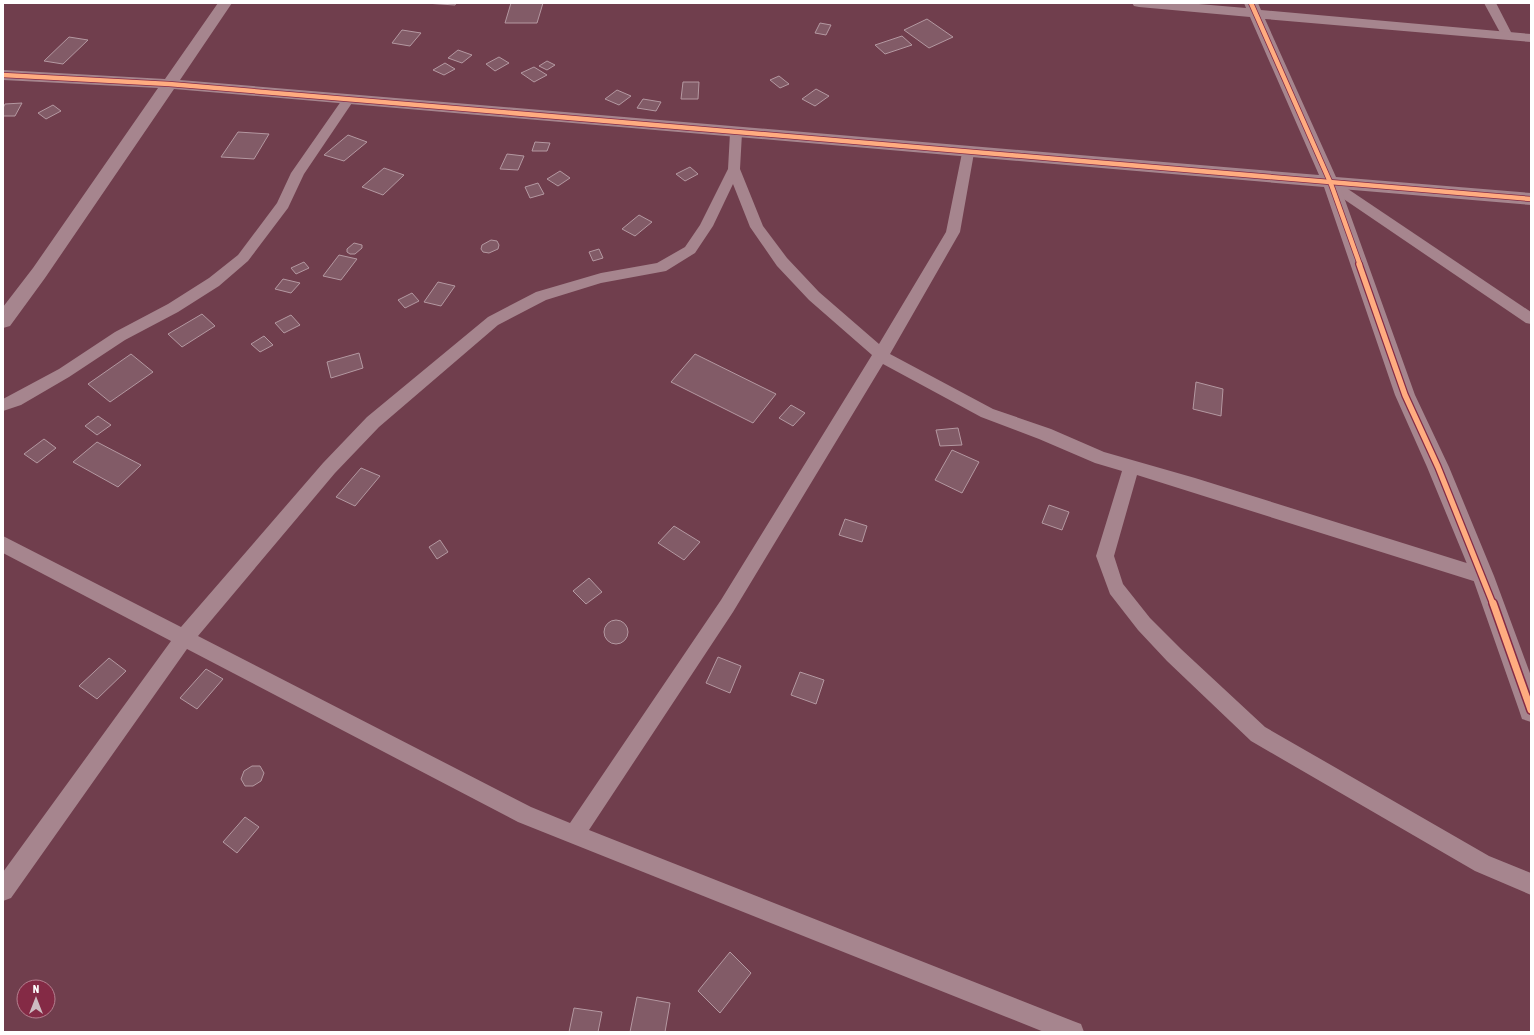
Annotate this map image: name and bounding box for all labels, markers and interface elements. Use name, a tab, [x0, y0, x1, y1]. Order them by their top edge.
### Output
north arrow	[16, 979, 56, 1019]
text: N	[33, 983, 39, 995]

